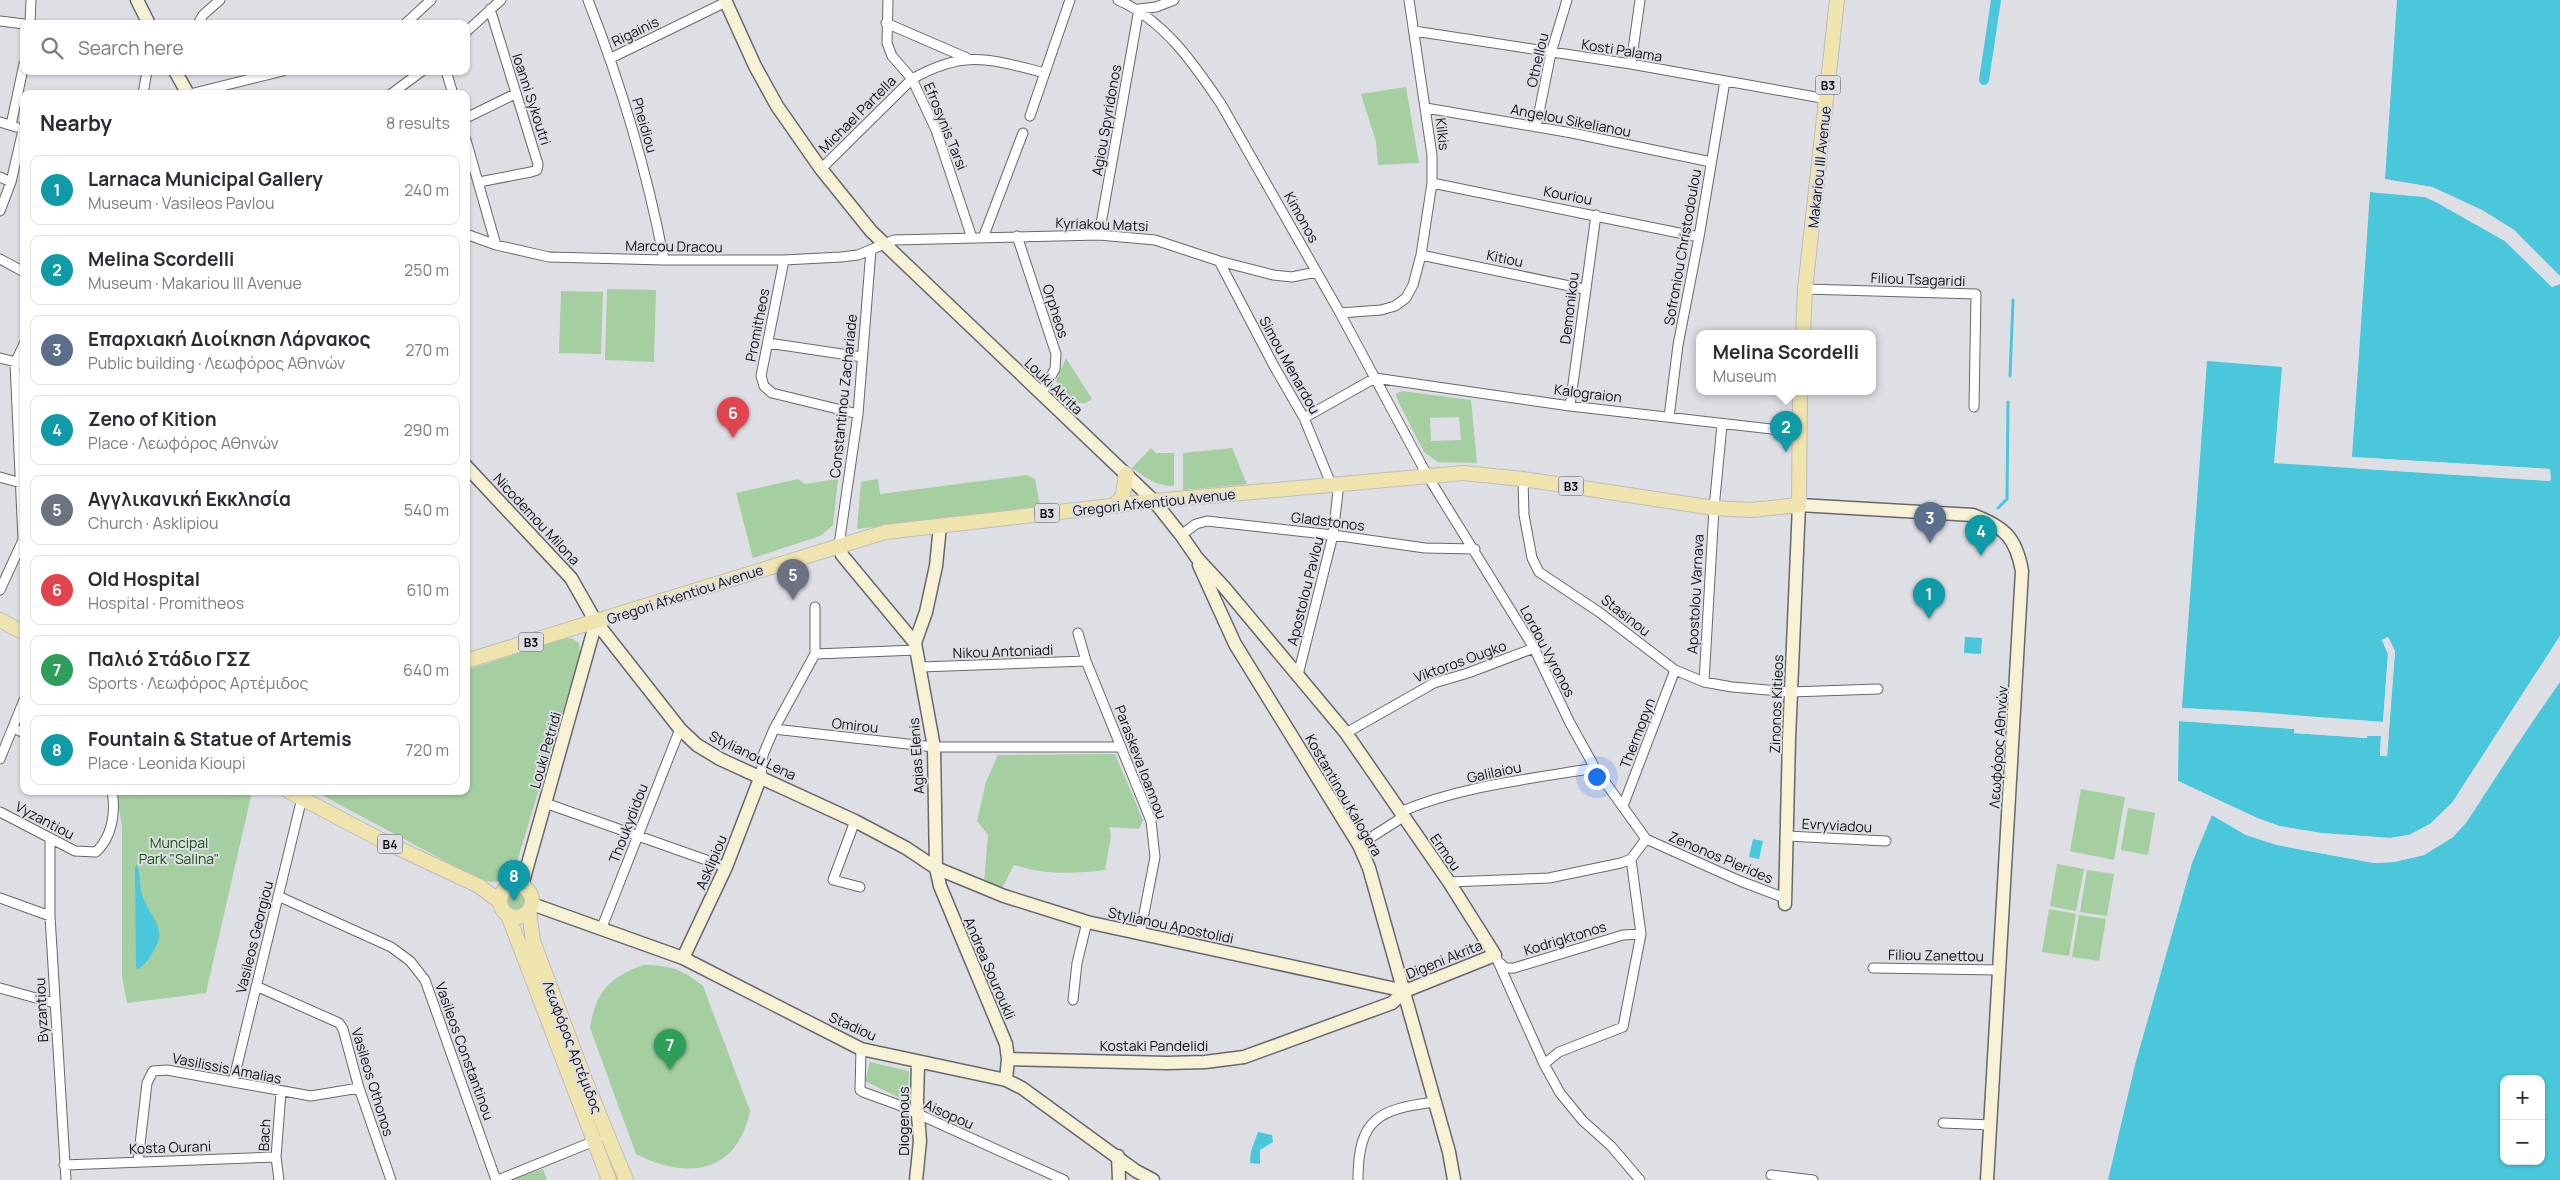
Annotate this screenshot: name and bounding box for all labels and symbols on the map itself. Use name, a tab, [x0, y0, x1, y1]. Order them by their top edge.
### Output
street label: Rigainis	[608, 11, 662, 51]
street label: Othellou	[1522, 31, 1552, 89]
street label: Kosti Palama	[1580, 34, 1664, 66]
street label: Ioanni Sykoutri	[508, 51, 556, 147]
street label: Agiou Spyridonos	[1087, 63, 1125, 177]
street label: Michael Partella	[814, 71, 900, 157]
road number: B3	[1816, 76, 1840, 94]
street label: Efrosynis Tarsi	[920, 79, 972, 173]
street label: Pheidiou	[628, 95, 662, 155]
street label: Angelou Sikelianou	[1509, 99, 1633, 141]
street label: Makariou III Avenue	[1803, 105, 1835, 229]
street label: Kilkis	[1432, 117, 1454, 151]
street label: Sofroniou Christodoulou	[1659, 167, 1705, 327]
street label: Kouriou	[1542, 181, 1594, 209]
street label: Kimonos	[1280, 188, 1324, 246]
street label: Kyriakou Matsi	[1055, 213, 1149, 235]
street label: Marcou Dracou	[625, 236, 723, 256]
street label: Kitiou	[1485, 245, 1525, 271]
street label: Filiou Tsagaridi	[1870, 268, 1966, 290]
street label: Demonikou	[1555, 271, 1583, 345]
street label: Orpheos	[1038, 282, 1074, 340]
street label: Promitheos	[741, 287, 773, 363]
street label: Constantinou Zachariade	[825, 313, 861, 479]
street label: Simou Menardou	[1255, 313, 1325, 417]
street label: Louki Akrita	[1021, 353, 1087, 419]
street label: Kalograion	[1553, 379, 1623, 407]
pin: 6	[717, 397, 749, 438]
pin: 2	[1770, 411, 1802, 452]
street label: Nicodemou Milona	[490, 469, 584, 569]
road number: B3	[1558, 476, 1584, 496]
street label: Gregori Afxentiou Avenue	[1072, 484, 1236, 520]
pin: 3	[1914, 502, 1946, 543]
road number: B3	[1034, 503, 1060, 522]
street label: Gladstonos	[1290, 507, 1366, 535]
pin: 4	[1965, 515, 1997, 556]
street label: Apostolou Varnava	[1682, 534, 1708, 654]
street label: Apostolou Pavlou	[1282, 535, 1328, 647]
pin: 5	[777, 559, 809, 600]
street label: Gregori Afxentiou Avenue	[604, 560, 766, 628]
pin: 1	[1913, 578, 1945, 619]
street label: Stasinou	[1597, 590, 1655, 640]
street label: Lordou Vyronos	[1516, 602, 1580, 700]
road number: B3	[518, 632, 544, 652]
street label: Viktoros Ougko	[1411, 635, 1509, 687]
street label: Nikou Antoniadi	[952, 640, 1054, 662]
street label: Zinonos Kitieos	[1765, 654, 1787, 754]
street label: Λεωφόρος Αθηνών	[1984, 685, 2012, 809]
street label: Thermopyn	[1615, 695, 1659, 771]
street label: Paraskeva Ioannou	[1111, 702, 1171, 822]
street label: Louki Petridi	[525, 709, 565, 791]
street label: Omirou	[831, 713, 879, 737]
street label: Agias Elenis	[904, 717, 928, 795]
street label: Stylianou Lena	[706, 726, 800, 784]
street label: Kostantinou Kalogera	[1301, 730, 1387, 860]
street label: Galilaiou	[1465, 757, 1523, 787]
your location	[1584, 764, 1610, 790]
street label: Thoukydidou	[604, 780, 652, 866]
street label: Vyzantiou	[12, 796, 78, 844]
street label: Evryviadou	[1801, 814, 1873, 836]
street label: Zenonos Pierides	[1666, 826, 1776, 888]
street label: Ermou	[1426, 830, 1466, 874]
street label: Asklipiou	[691, 832, 731, 892]
park label: Muncipal Park "Salina"	[139, 833, 219, 868]
road number: B4	[378, 834, 402, 854]
pin: 8	[498, 860, 530, 901]
street label: Vasileos Georgiou	[231, 879, 277, 995]
street label: Stylianou Apostolidi	[1107, 902, 1235, 948]
street label: Andrea Souroukli	[960, 914, 1020, 1022]
street label: Kodrigktonos	[1521, 916, 1609, 960]
street label: Digeni Akrita	[1403, 935, 1485, 983]
street label: Filiou Zanettou	[1888, 945, 1984, 965]
street label: Byzantiou	[30, 977, 52, 1043]
street label: Λεωφόρος Αρτέμιδος	[539, 978, 607, 1116]
street label: Vasileos Constantinou	[431, 979, 499, 1123]
street label: Stadiou	[826, 1007, 880, 1045]
street label: Vasileos Othonos	[348, 1026, 398, 1138]
pin: 7	[654, 1029, 686, 1070]
street label: Kostaki Pandelidi	[1100, 1036, 1208, 1055]
street label: Vasilissis Amalias	[171, 1048, 283, 1088]
street label: Diogenous	[894, 1086, 913, 1156]
street label: Aisopou	[921, 1095, 977, 1133]
street label: Bach	[254, 1118, 274, 1152]
street label: Kosta Ourani	[129, 1136, 211, 1158]

